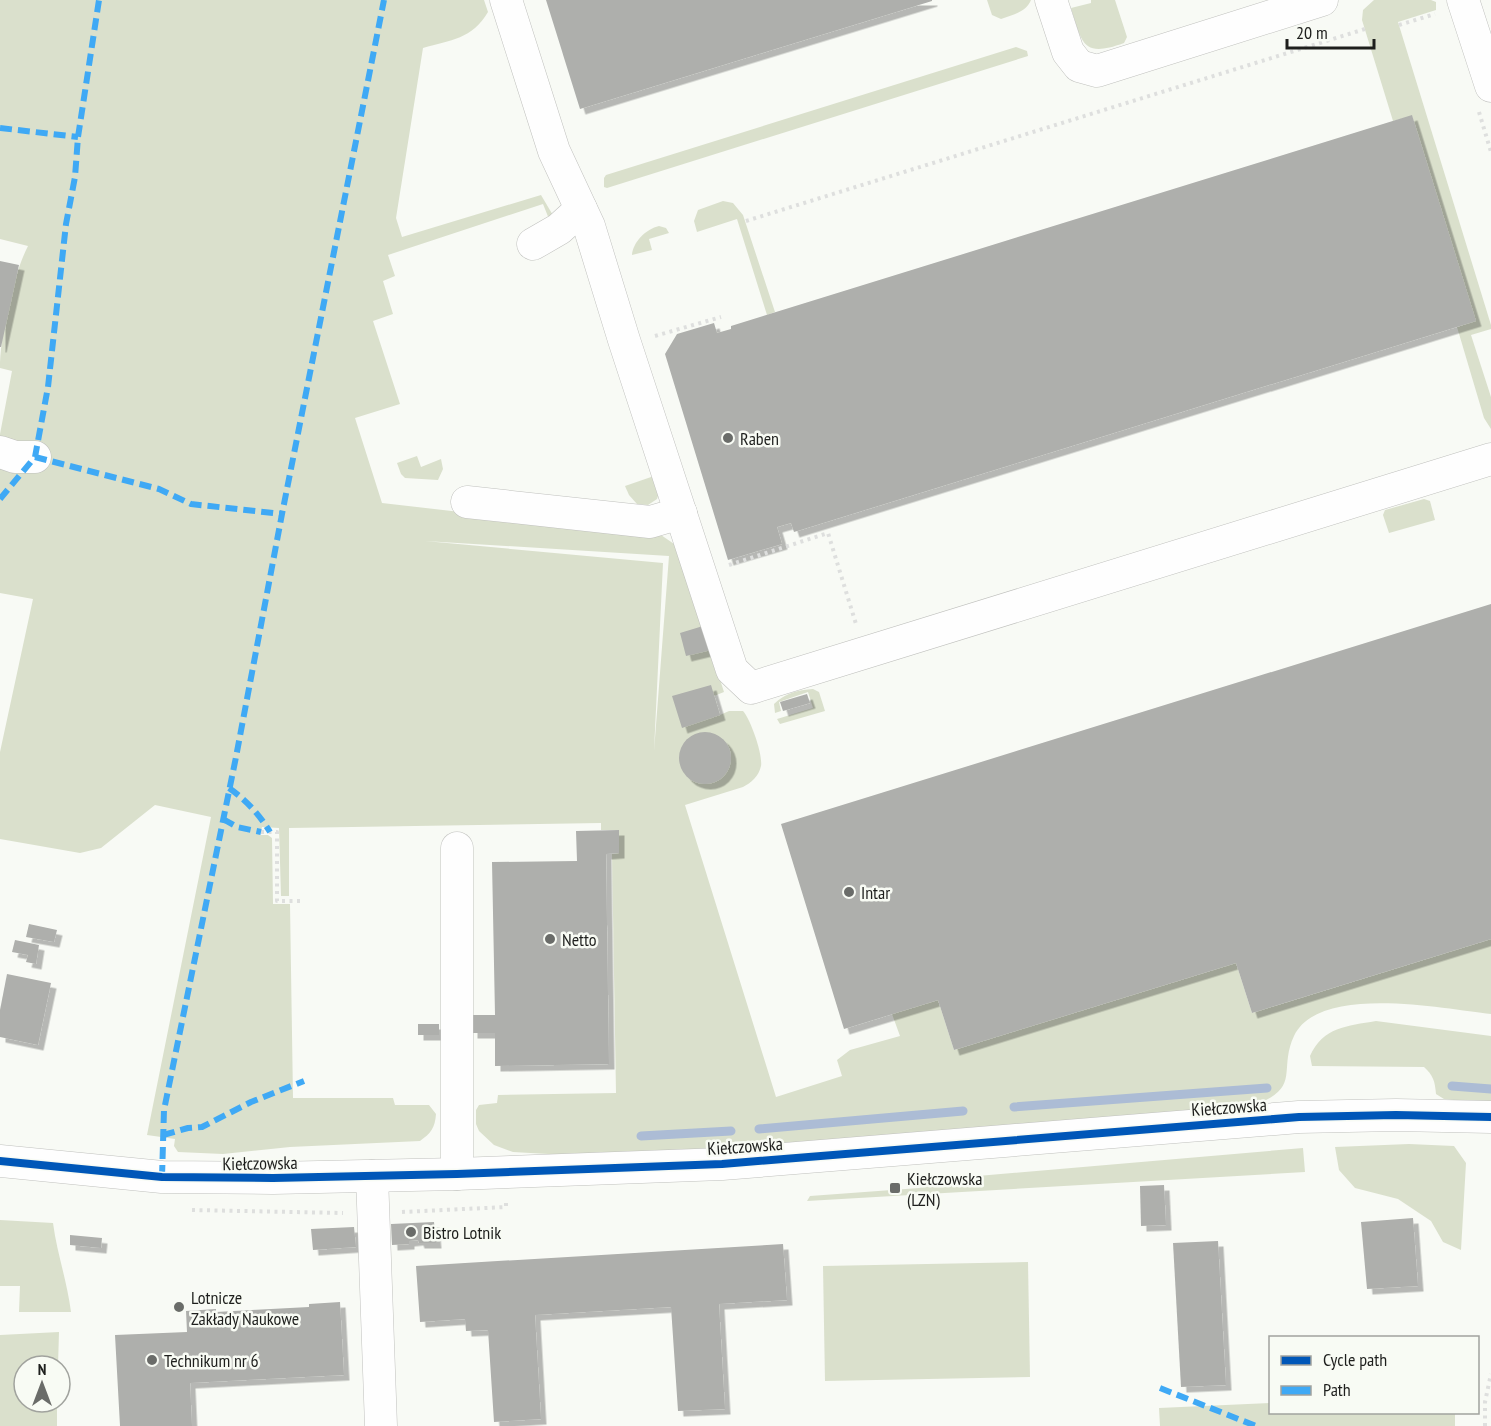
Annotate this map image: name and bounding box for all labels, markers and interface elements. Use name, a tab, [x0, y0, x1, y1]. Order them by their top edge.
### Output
scale bar	[1287, 12, 1374, 50]
text: 20 m	[1296, 21, 1328, 44]
place label: Raben	[740, 427, 779, 450]
marker: Raben	[721, 431, 735, 445]
place label: Intar	[861, 881, 890, 904]
marker: Intar	[842, 885, 856, 899]
place label: Netto	[562, 928, 597, 951]
marker: Netto	[543, 932, 557, 946]
street label: Kiełczowska	[1191, 1093, 1267, 1121]
street label: Kiełczowska	[707, 1132, 783, 1160]
street label: Kiełczowska	[222, 1151, 298, 1175]
place label: Kiełczowska (LZN)	[907, 1167, 982, 1211]
marker: Kiełczowska (LZN)	[888, 1181, 902, 1195]
place label: Bistro Lotnik	[423, 1221, 501, 1244]
marker: Bistro Lotnik	[404, 1225, 418, 1239]
place label: Lotnicze Zakłady Naukowe	[191, 1286, 299, 1330]
marker: Lotnicze Zakłady Naukowe	[172, 1300, 186, 1314]
legend	[1269, 1336, 1479, 1414]
text: Cycle path	[1323, 1348, 1387, 1371]
place label: Technikum nr 6	[164, 1349, 259, 1372]
marker: Technikum nr 6	[145, 1353, 159, 1367]
north arrow	[12, 1354, 72, 1414]
text: N	[38, 1359, 46, 1379]
text: Path	[1323, 1378, 1351, 1401]

